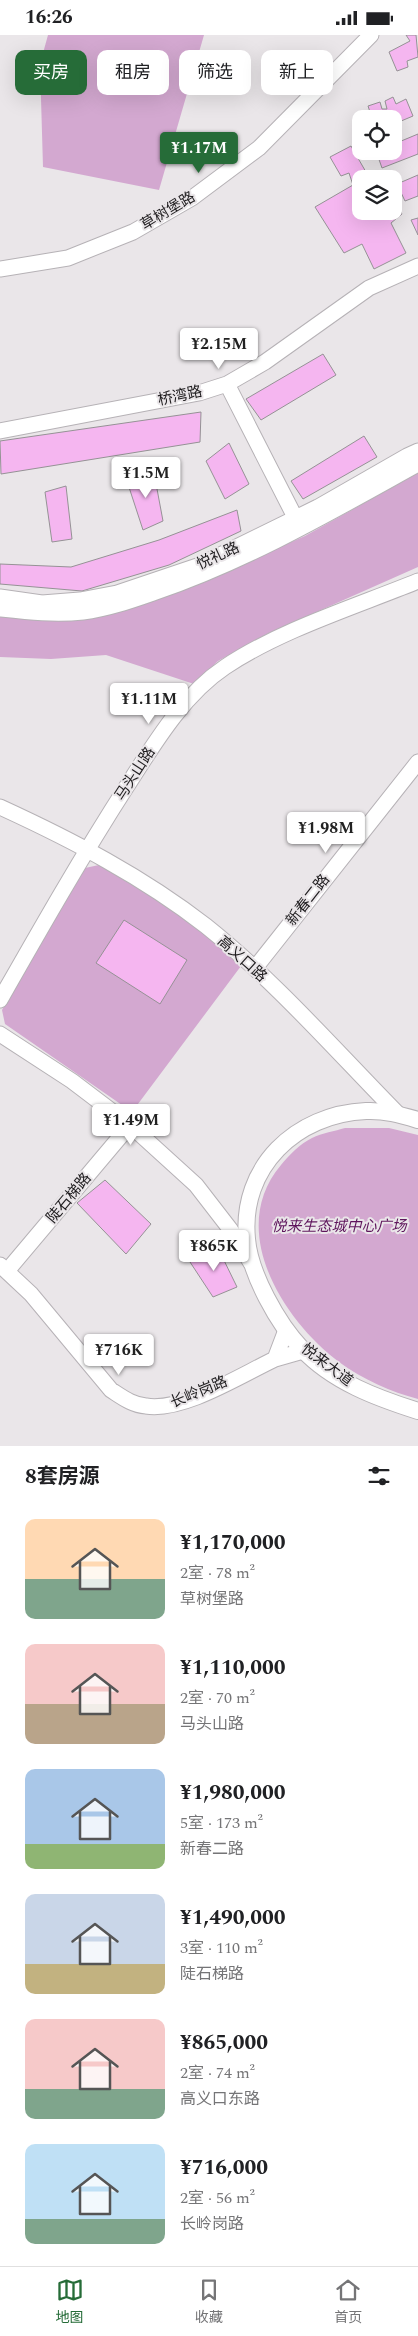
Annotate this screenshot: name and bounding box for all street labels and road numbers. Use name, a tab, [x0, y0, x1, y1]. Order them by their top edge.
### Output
street label: 草树堡路	[136, 186, 200, 236]
street label: 桥湾路	[156, 380, 204, 412]
street label: 悦礼路	[193, 536, 243, 576]
street label: 马头山路	[109, 743, 161, 805]
street label: 新春二路	[280, 869, 336, 931]
street label: 高义口路	[212, 930, 272, 988]
street label: 陡石梯路	[41, 1168, 97, 1228]
street label: 悦来大道	[296, 1338, 358, 1392]
street label: 长岭岗路	[167, 1370, 231, 1414]

